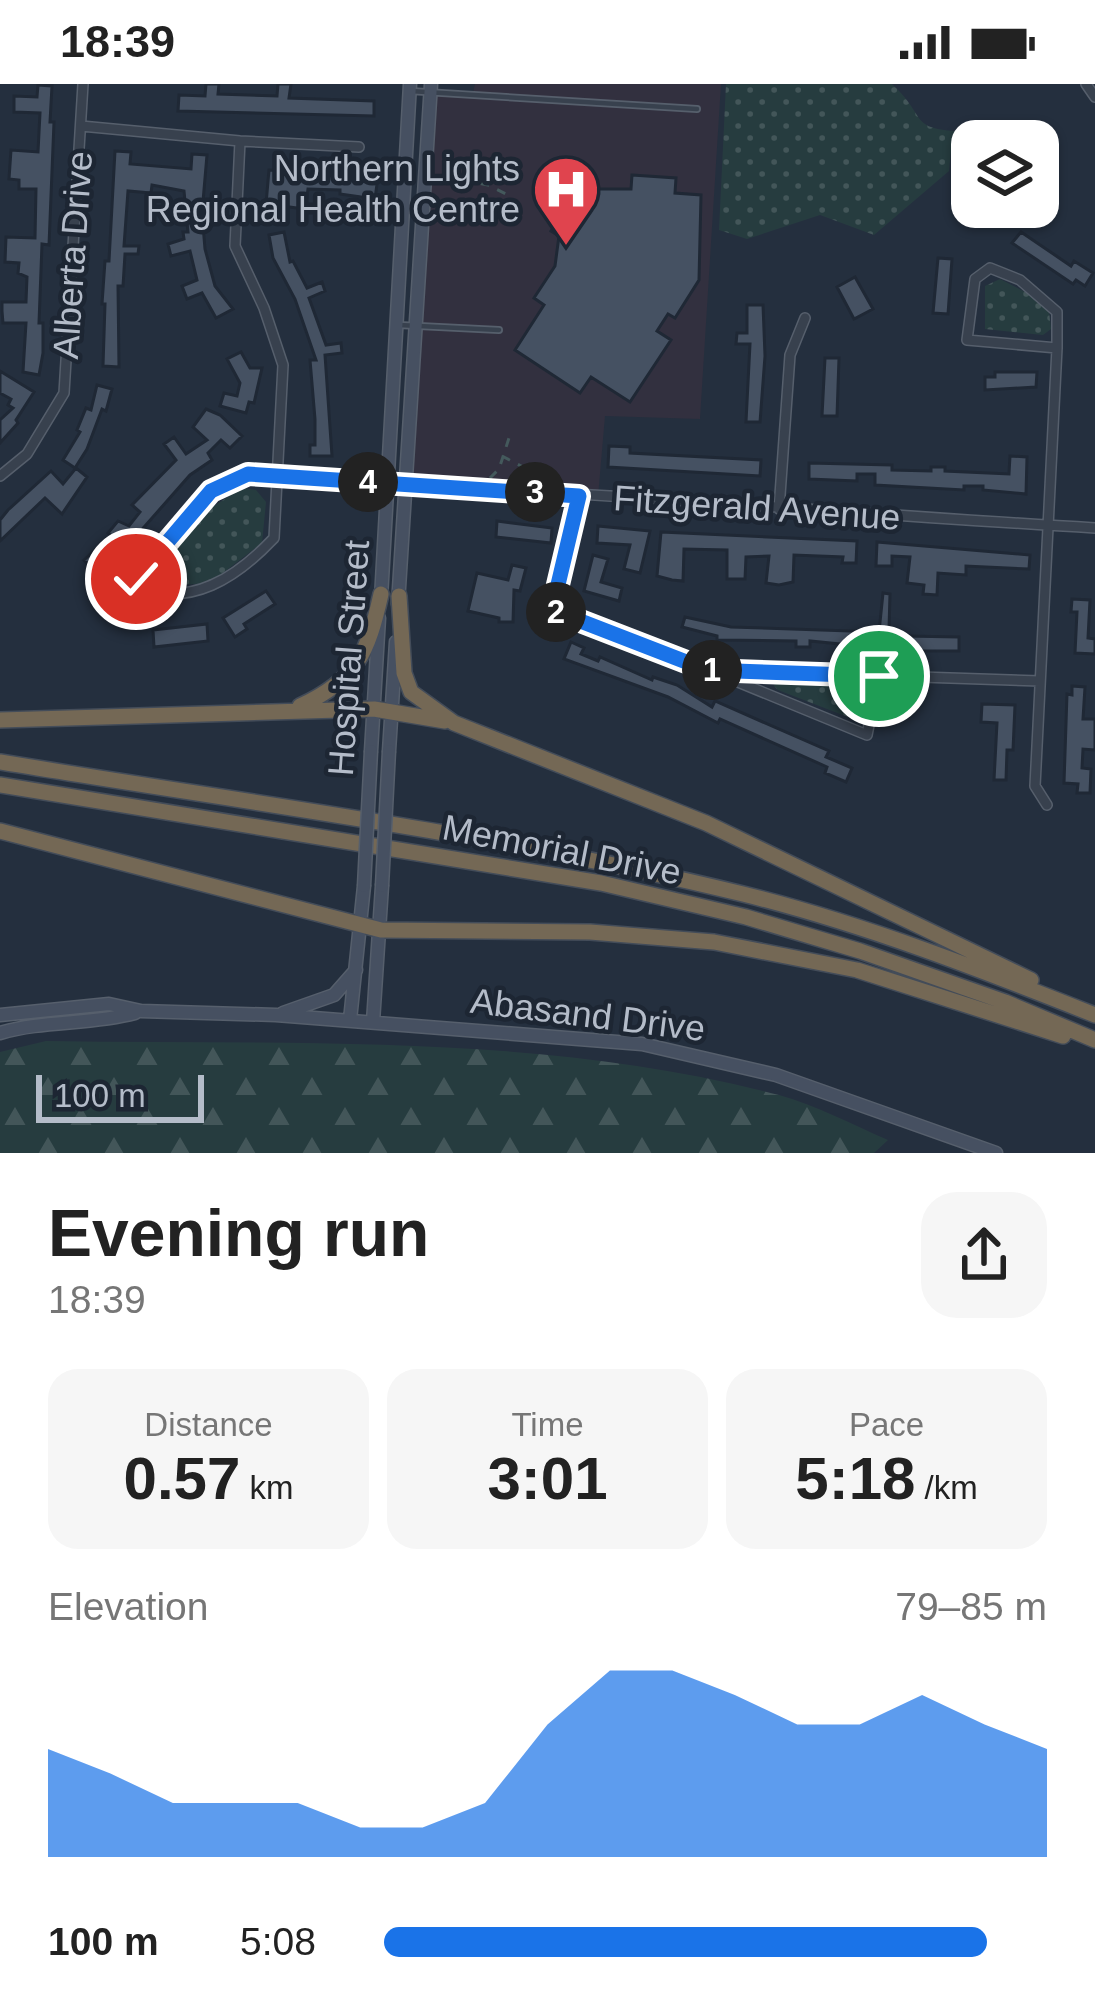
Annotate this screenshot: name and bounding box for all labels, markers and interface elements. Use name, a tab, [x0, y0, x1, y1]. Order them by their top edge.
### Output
text: 18:39	[60, 16, 175, 67]
map controls	[951, 120, 1059, 228]
button: layers	[951, 120, 1059, 228]
place label: Northern Lights Regional Health Centre	[146, 148, 520, 230]
street label: Alberta Drive	[45, 150, 100, 360]
hospital icon: Northern Lights Regional Health Centre	[531, 154, 601, 248]
pin: 4	[338, 452, 398, 512]
pin: 3	[505, 462, 565, 522]
text: 4	[359, 463, 377, 500]
text: 3	[526, 473, 544, 510]
street label: Fitzgerald Avenue	[612, 477, 902, 538]
pin	[85, 528, 187, 630]
street label: Hospital Street	[320, 539, 377, 777]
icon: check	[103, 546, 169, 612]
pin: 2	[526, 582, 586, 642]
text: 2	[547, 593, 565, 630]
pin	[828, 625, 930, 727]
pin: 1	[682, 640, 742, 700]
icon: arrive	[846, 643, 912, 709]
text: 1	[703, 651, 721, 688]
street label: Memorial Drive	[439, 806, 685, 893]
street label: Abasand Drive	[468, 980, 708, 1049]
scale bar	[36, 1069, 204, 1122]
text: 100 m	[54, 1077, 146, 1114]
button: share	[921, 1192, 1047, 1318]
text: Evening run	[48, 1196, 429, 1270]
text: 18:39	[48, 1278, 146, 1321]
text: Distance	[144, 1406, 273, 1443]
text: Time	[511, 1406, 584, 1443]
text: Pace	[849, 1406, 924, 1443]
text: 0.57	[124, 1445, 240, 1512]
text: 3:01	[487, 1445, 608, 1512]
text: 5:18	[795, 1445, 915, 1512]
text: km	[240, 1469, 293, 1506]
text: /km	[915, 1469, 978, 1506]
text: Elevation	[48, 1585, 208, 1628]
text: 79–85 m	[895, 1585, 1047, 1628]
text: 100 m	[48, 1920, 159, 1963]
text: 5:08	[240, 1920, 316, 1963]

